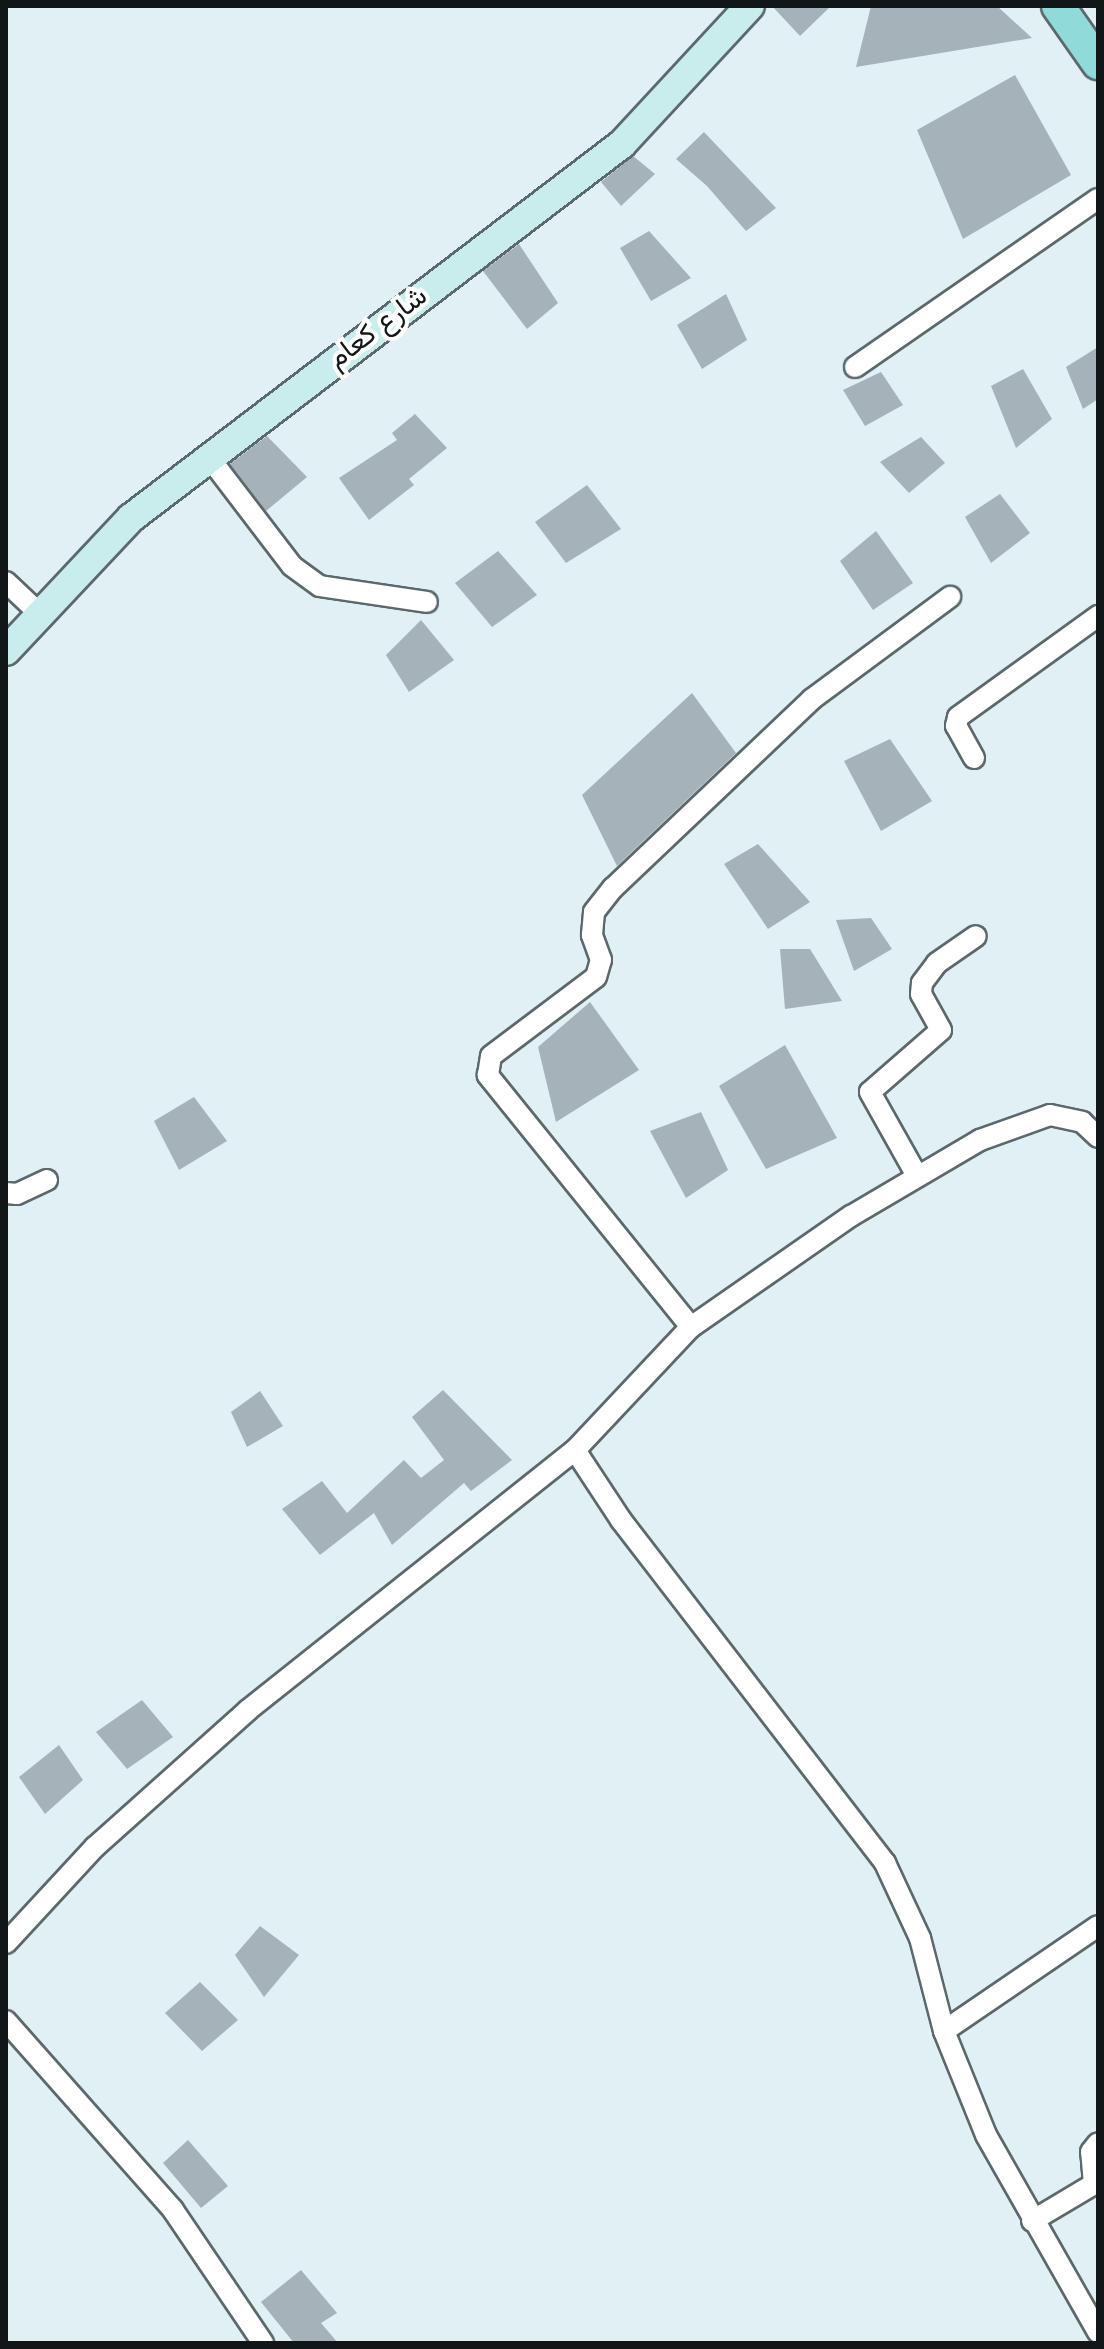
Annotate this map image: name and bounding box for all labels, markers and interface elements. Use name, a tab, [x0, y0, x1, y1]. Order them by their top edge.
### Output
street label: شارع كعام	[321, 279, 433, 375]

